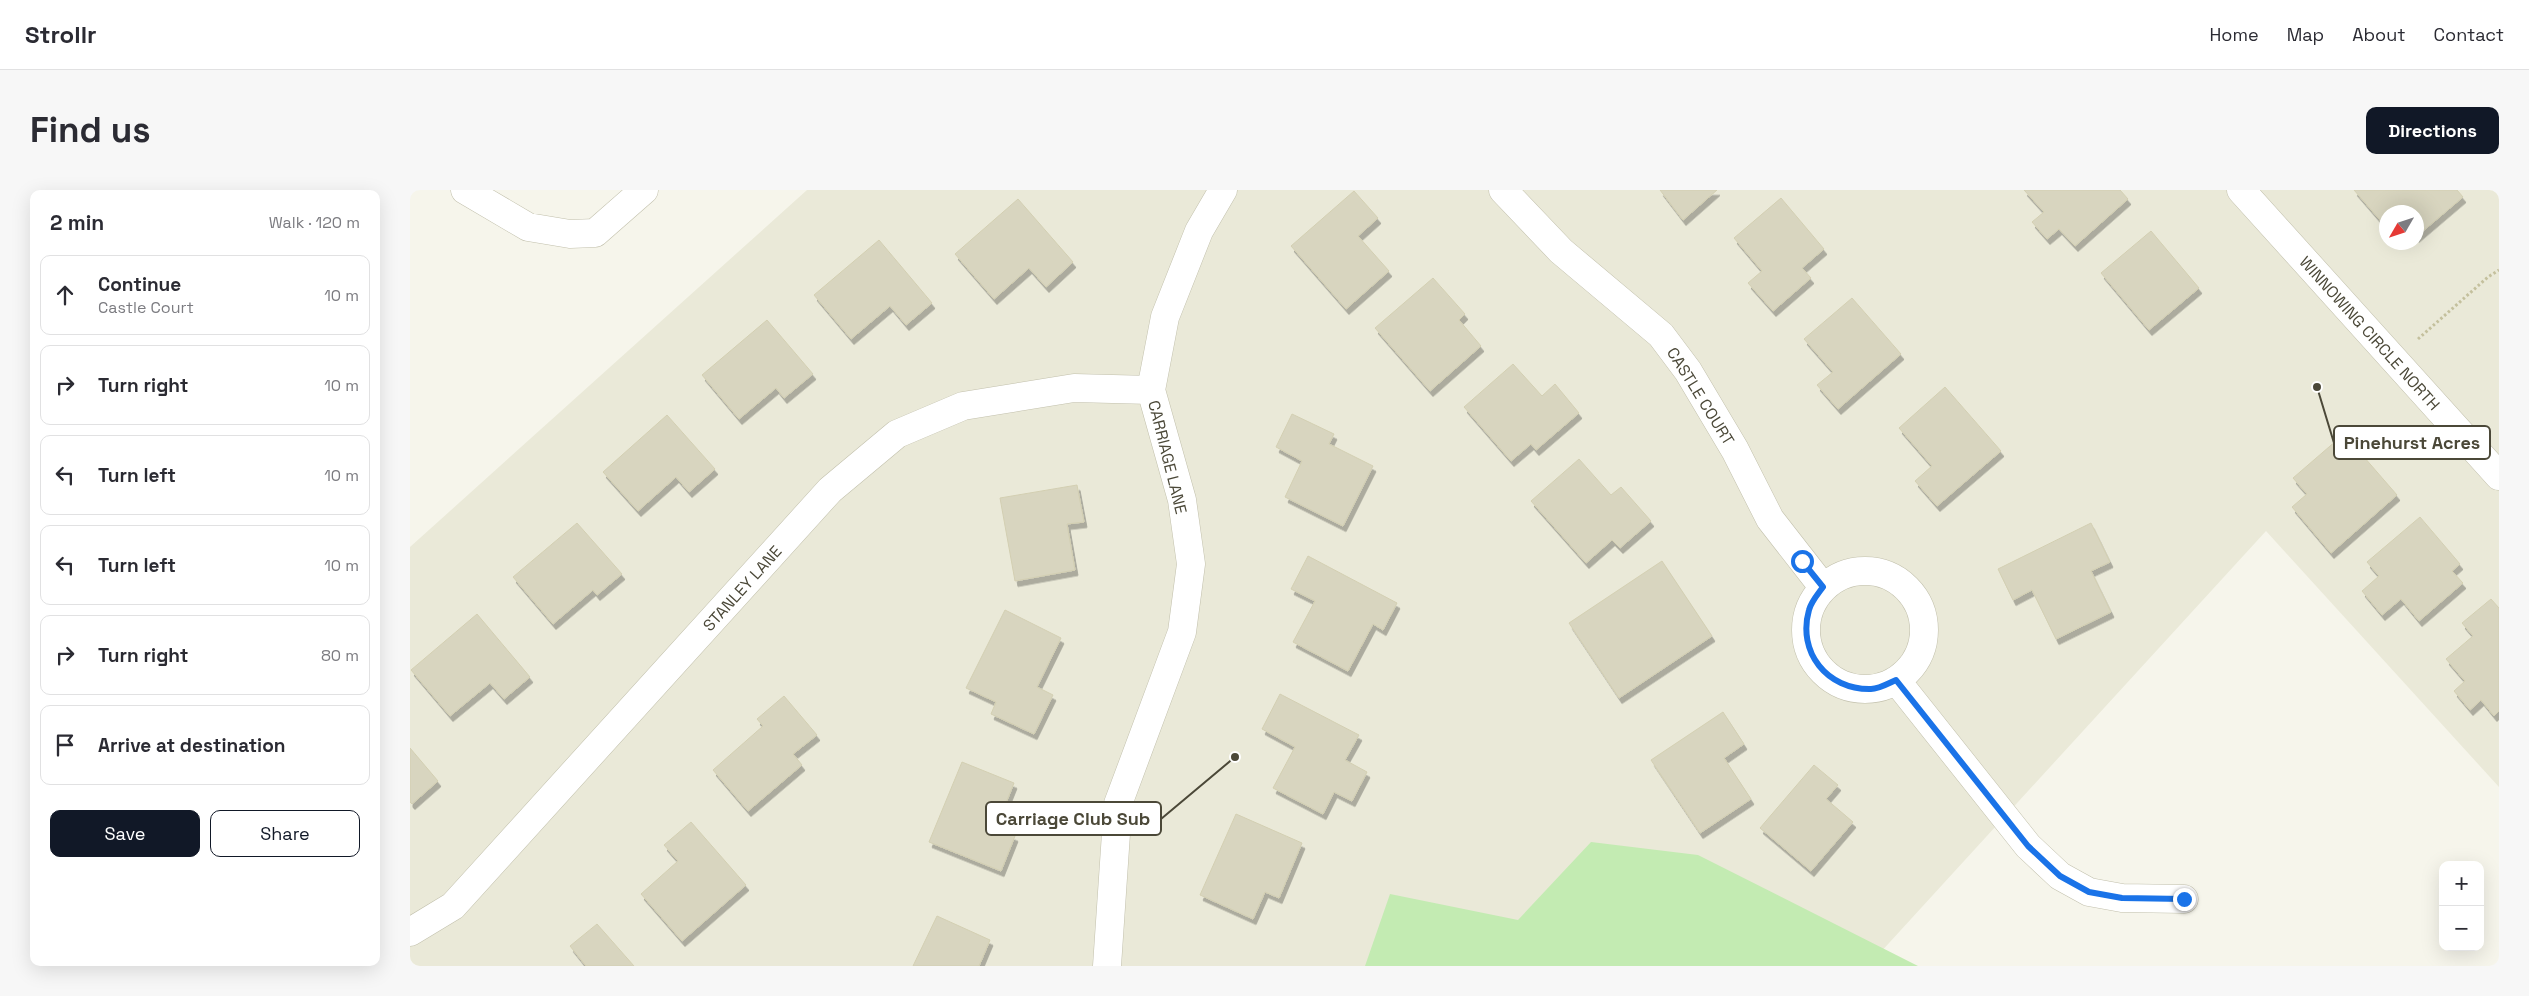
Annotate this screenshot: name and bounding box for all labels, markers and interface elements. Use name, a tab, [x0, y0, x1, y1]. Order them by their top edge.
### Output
text: Strollr	[25, 19, 97, 50]
text: Home	[2210, 23, 2259, 46]
text: Map	[2287, 23, 2324, 46]
text: About	[2352, 23, 2406, 46]
text: Contact	[2434, 23, 2504, 46]
button: Directions	[2366, 107, 2499, 154]
text: Find us	[30, 108, 151, 152]
north arrow	[2379, 205, 2424, 250]
text: 2 min	[50, 209, 104, 236]
text: Walk · 120 m	[269, 212, 360, 233]
street label: WINNOWING CIRCLE NORTH	[2295, 252, 2445, 415]
text: Continue	[98, 272, 181, 297]
icon: ahead	[51, 281, 79, 309]
text: 10 m	[324, 285, 359, 306]
text: Castle Court	[98, 297, 194, 318]
street label: CASTLE COURT	[1662, 343, 1739, 449]
icon: right	[51, 371, 79, 399]
text: Turn right	[98, 373, 188, 398]
text: 10 m	[324, 375, 359, 396]
street label: CARRIAGE LANE	[1143, 398, 1192, 516]
callout: Pinehurst Acres	[2334, 426, 2490, 459]
text: Pinehurst Acres	[2344, 431, 2480, 454]
icon: left	[51, 461, 79, 489]
text: Turn left	[98, 463, 176, 488]
text: 10 m	[324, 465, 359, 486]
street label: STANLEY LANE	[698, 541, 786, 636]
route start	[1791, 550, 1814, 573]
icon: left	[51, 551, 79, 579]
text: Turn left	[98, 553, 176, 578]
text: 10 m	[324, 555, 359, 576]
icon: right	[51, 641, 79, 669]
text: Turn right	[98, 643, 188, 668]
text: 80 m	[321, 645, 359, 666]
icon: arrive	[51, 731, 79, 759]
text: Arrive at destination	[98, 733, 286, 758]
callout: Carriage Club Sub	[986, 802, 1161, 835]
text: Carriage Club Sub	[996, 807, 1150, 830]
button: Save	[50, 810, 200, 857]
button: Share	[210, 810, 360, 857]
map controls	[2439, 861, 2484, 951]
button: +	[2439, 861, 2484, 906]
route end	[2173, 888, 2196, 911]
button: −	[2439, 906, 2484, 951]

